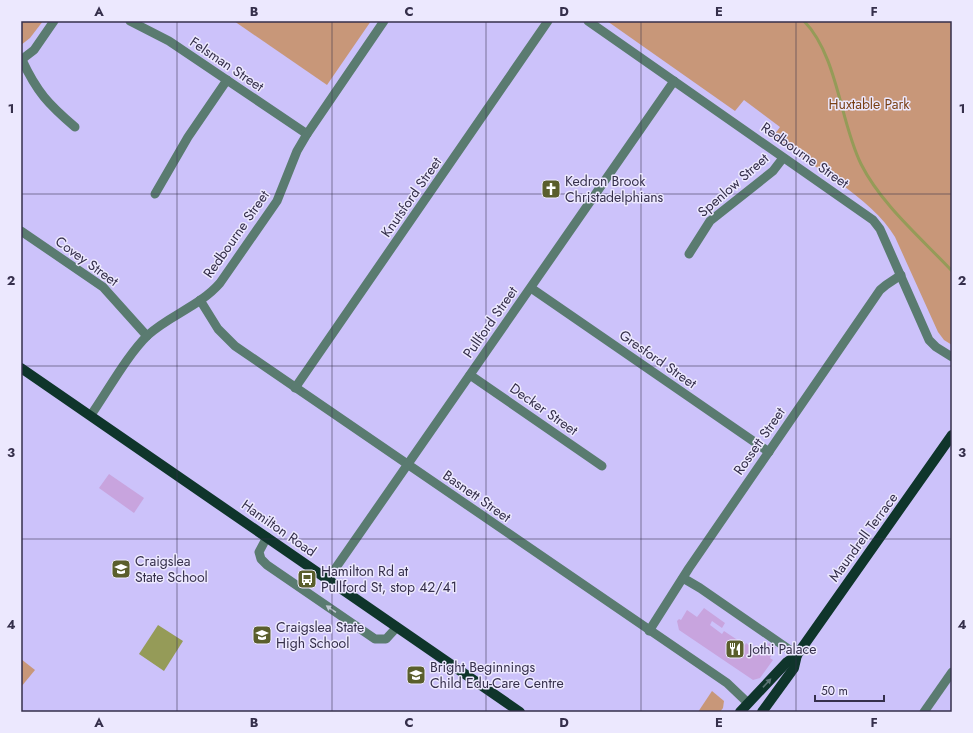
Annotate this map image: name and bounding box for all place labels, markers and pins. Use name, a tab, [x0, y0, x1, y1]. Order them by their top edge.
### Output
place label: Kedron Brook Christadelphians	[565, 171, 664, 207]
church icon: Kedron Brook Christadelphians	[540, 178, 562, 200]
place label: Craigslea State School	[135, 551, 208, 587]
school or university icon: Craigslea State School	[110, 558, 132, 580]
place label: Hamilton Rd at Pullford St, stop 42/41	[321, 561, 457, 597]
bus stop icon: Hamilton Rd at Pullford St, stop 42/41	[296, 568, 318, 590]
place label: Craigslea State High School	[276, 617, 364, 653]
school or university icon: Craigslea State High School	[251, 624, 273, 646]
restaurant icon: Jothi Palace	[724, 638, 746, 660]
place label: Jothi Palace	[747, 639, 816, 659]
place label: Bright Beginnings Child Edu-Care Centre	[430, 657, 564, 693]
school or university icon: Bright Beginnings Child Edu-Care Centre	[405, 664, 427, 686]

